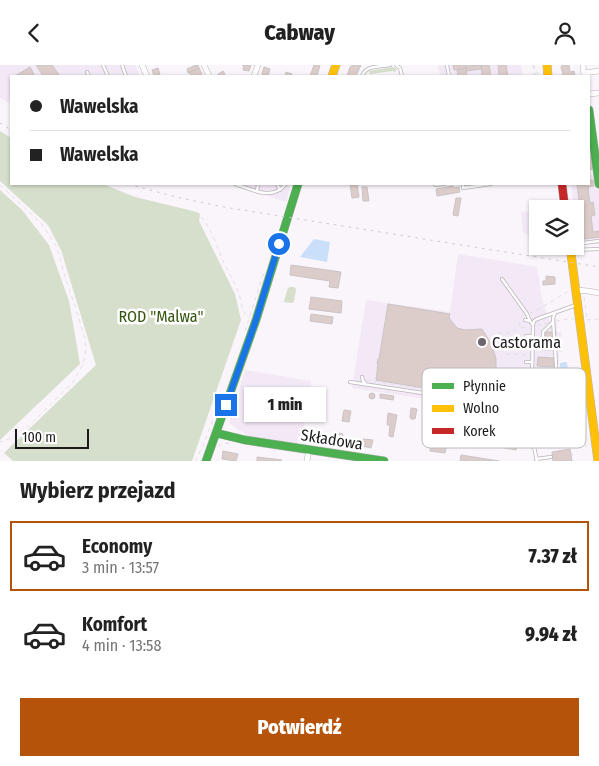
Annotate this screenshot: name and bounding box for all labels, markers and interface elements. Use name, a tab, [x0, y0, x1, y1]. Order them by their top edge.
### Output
icon: back	[20, 19, 48, 47]
text: Cabway	[264, 19, 335, 46]
icon: person	[551, 19, 579, 47]
text: Wawelska	[60, 95, 138, 118]
text: Wawelska	[60, 143, 138, 166]
map controls	[529, 200, 584, 255]
button: layers	[529, 200, 584, 255]
route start	[268, 233, 290, 255]
park label: ROD "Malwa"	[118, 307, 204, 326]
place label: Castorama	[492, 333, 561, 352]
marker: Castorama	[476, 336, 488, 348]
legend	[422, 368, 586, 448]
text: Płynnie	[463, 378, 506, 395]
callout: 1 min	[244, 387, 326, 423]
route end	[215, 394, 237, 416]
text: 1 min	[268, 395, 302, 414]
text: Wolno	[463, 400, 499, 417]
text: Korek	[463, 423, 496, 440]
street label: Składowa	[299, 425, 365, 454]
scale bar	[15, 426, 89, 449]
text: 100 m	[22, 429, 56, 446]
text: Wybierz przejazd	[20, 477, 175, 504]
icon: car	[22, 534, 67, 579]
text: Economy	[82, 535, 152, 558]
text: 7.37 zł	[529, 545, 577, 568]
text: 3 min · 13:57	[82, 558, 159, 577]
icon: car	[22, 612, 67, 657]
text: Komfort	[82, 613, 147, 636]
text: 9.94 zł	[525, 623, 577, 646]
text: 4 min · 13:58	[82, 636, 161, 655]
button: Potwierdź	[20, 698, 579, 756]

